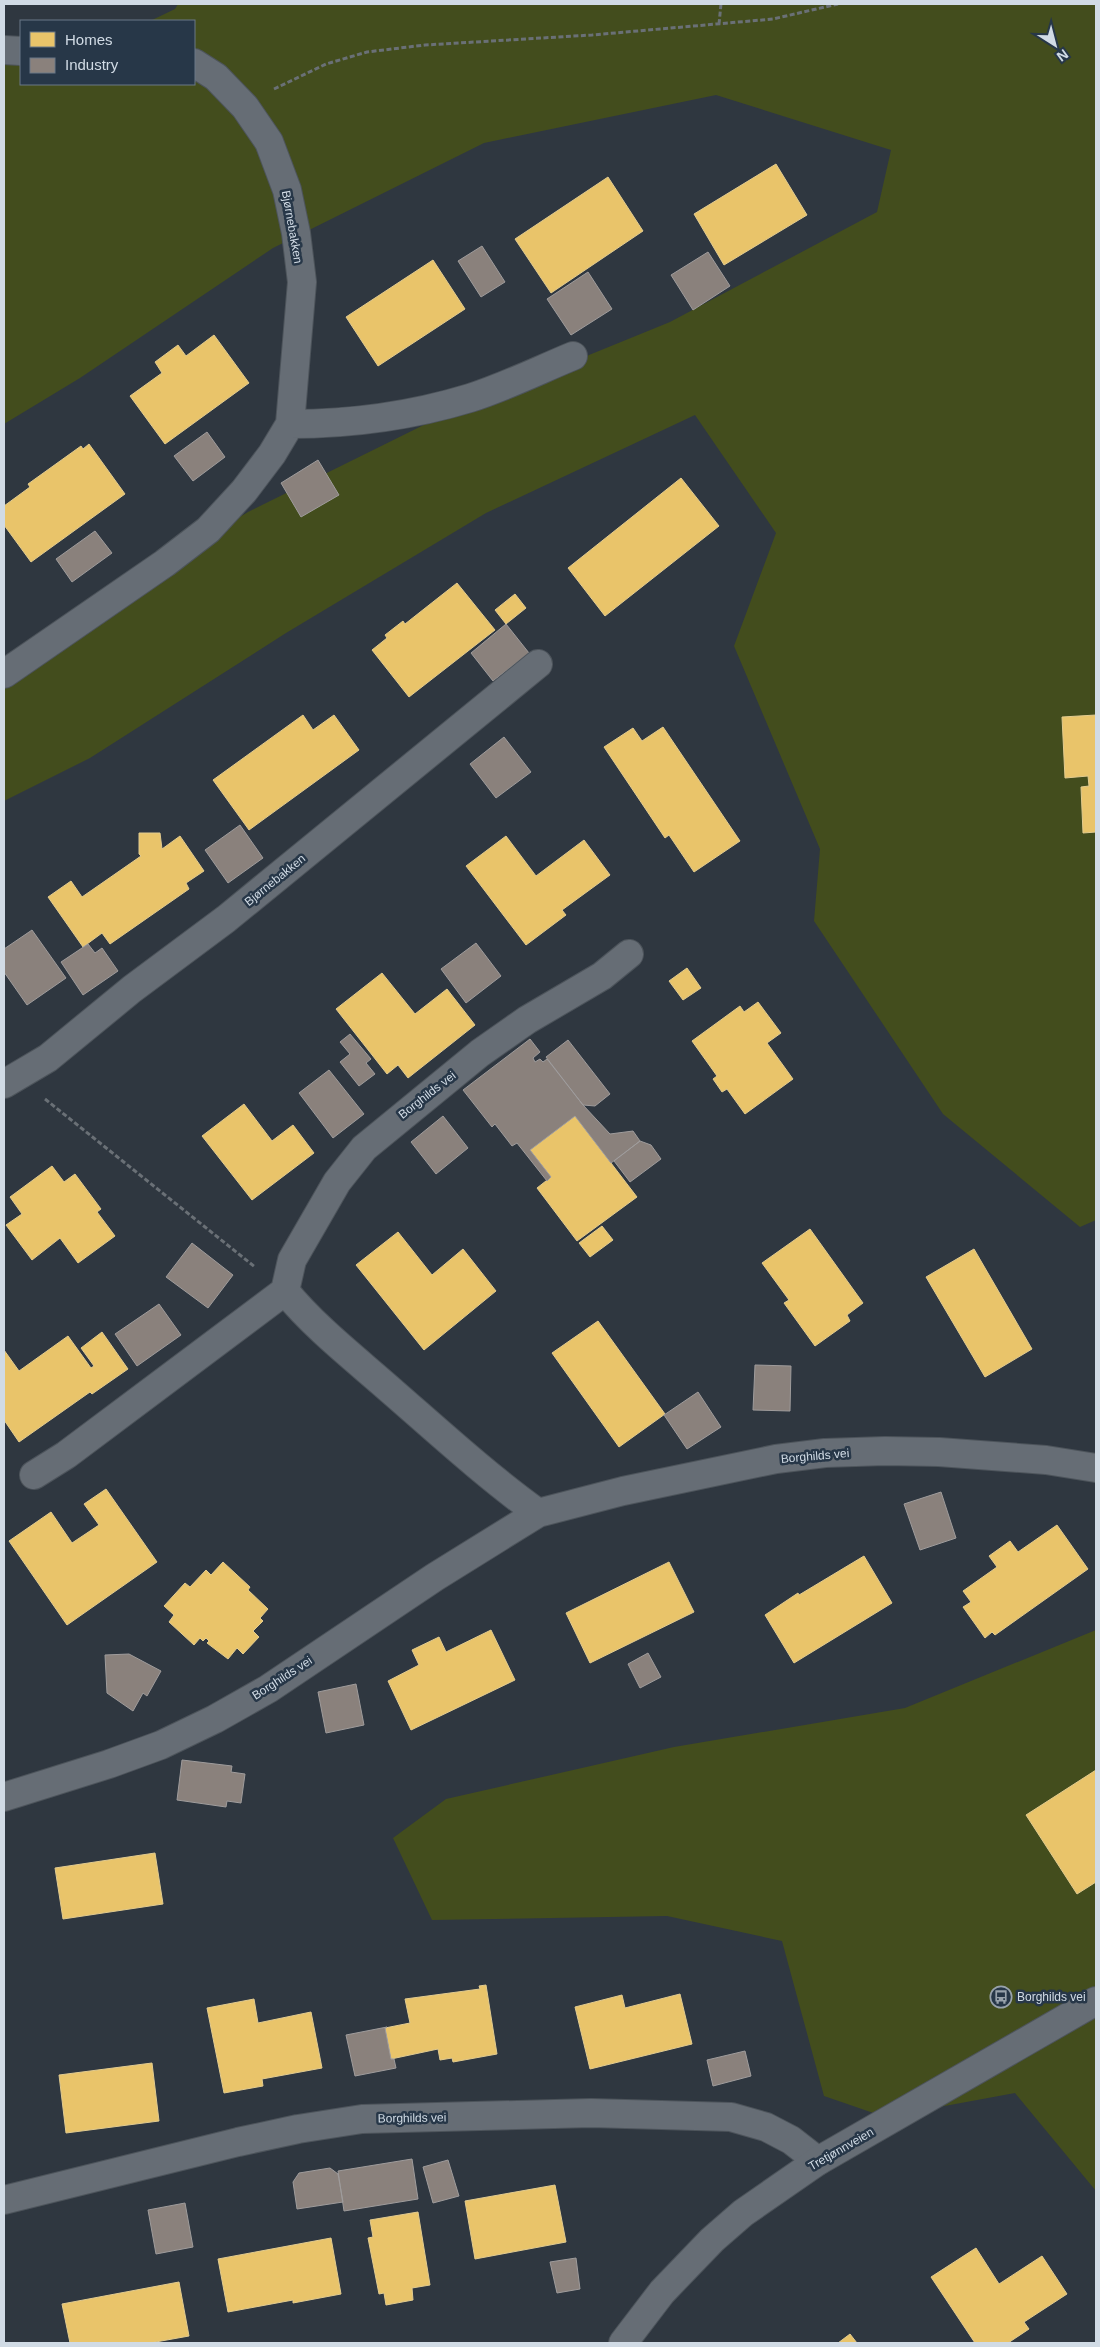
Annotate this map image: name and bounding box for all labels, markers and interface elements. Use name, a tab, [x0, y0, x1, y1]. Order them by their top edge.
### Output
legend	[20, 20, 195, 85]
north arrow	[1030, 20, 1080, 70]
text: Homes	[65, 31, 113, 48]
text: N	[1054, 46, 1071, 65]
text: Industry	[65, 56, 119, 73]
street label: Bjørnebakken	[279, 189, 305, 265]
street label: Bjørnebakken	[242, 851, 308, 909]
street label: Borghilds vei	[396, 1068, 458, 1122]
street label: Borghilds vei	[780, 1446, 850, 1466]
street label: Borghilds vei	[249, 1653, 315, 1703]
bus stop icon: Borghilds vei	[989, 1985, 1013, 2009]
place label: Borghilds vei	[1017, 1990, 1086, 2004]
street label: Borghilds vei	[378, 2110, 446, 2126]
street label: Tretjønnveien	[806, 2125, 876, 2173]

